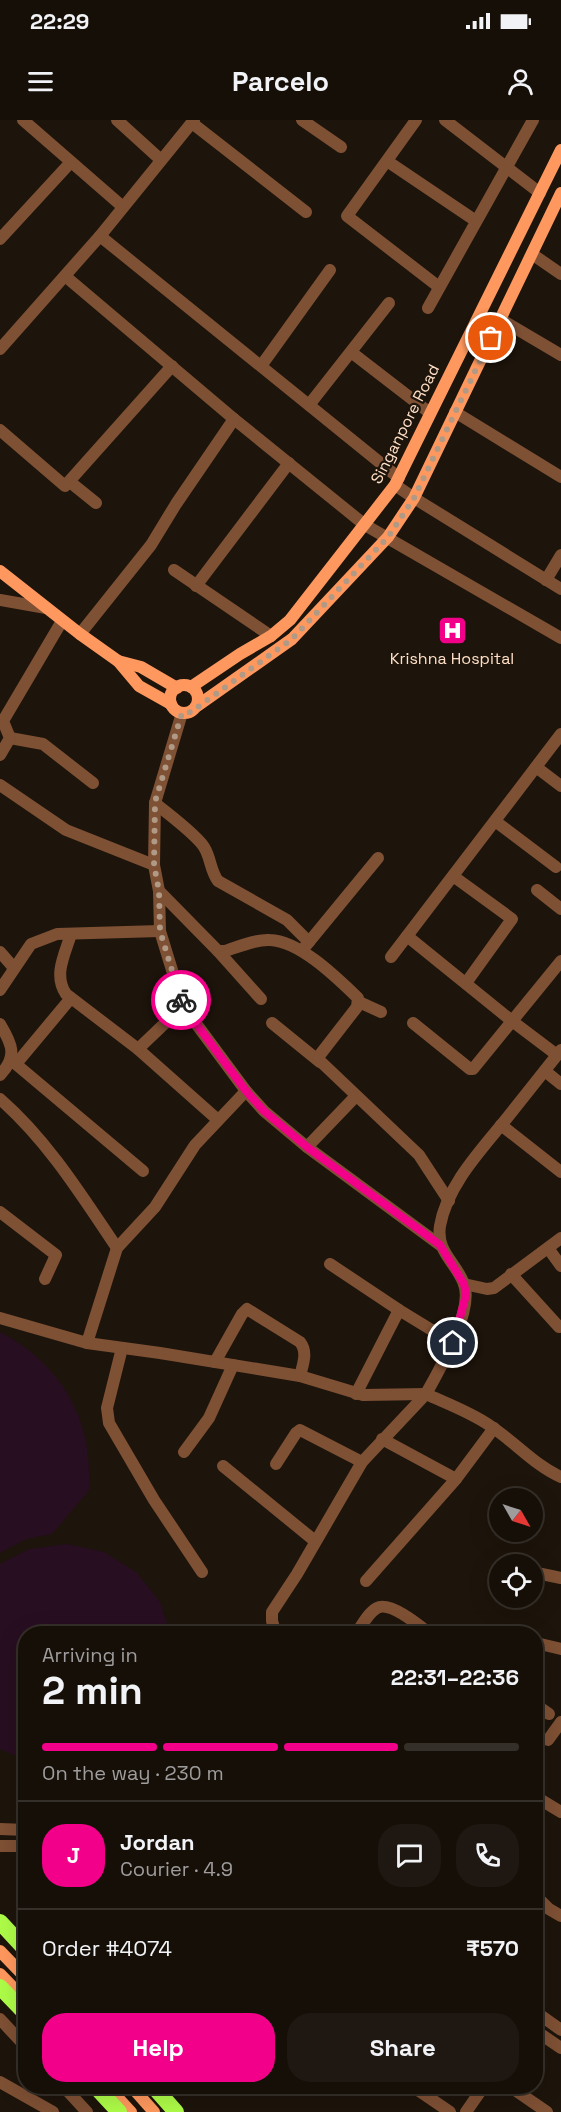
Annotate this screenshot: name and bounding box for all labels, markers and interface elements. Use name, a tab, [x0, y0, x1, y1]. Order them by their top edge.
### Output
text: 22:29	[30, 7, 89, 35]
text: Parcelo	[232, 64, 329, 99]
icon: menu	[24, 65, 57, 98]
icon: person	[504, 65, 537, 98]
pin	[465, 312, 516, 363]
icon: bag	[474, 321, 507, 354]
street label: Singanpore Road	[366, 361, 444, 487]
hospital icon: Krishna Hospital	[436, 614, 468, 646]
place label: Krishna Hospital	[390, 648, 514, 669]
courier	[151, 970, 211, 1030]
icon: bike	[165, 984, 198, 1017]
pin	[427, 1317, 478, 1368]
icon: home	[436, 1326, 469, 1359]
north arrow	[489, 1488, 543, 1542]
map controls	[489, 1488, 543, 1608]
button: locate	[489, 1554, 543, 1608]
text: Arriving in	[42, 1642, 138, 1668]
text: 22:31–22:36	[391, 1663, 519, 1691]
text: 2 min	[42, 1666, 143, 1715]
text: On the way · 230 m	[42, 1760, 224, 1786]
button: chat	[378, 1824, 441, 1887]
button: phone	[456, 1824, 519, 1887]
text: Jordan	[120, 1828, 195, 1856]
text: J	[67, 1841, 80, 1869]
text: Courier · 4.9	[120, 1856, 233, 1882]
text: Order #4074	[42, 1934, 172, 1962]
text: ₹570	[466, 1934, 519, 1962]
button: Help	[42, 2013, 275, 2082]
button: Share	[287, 2013, 519, 2082]

